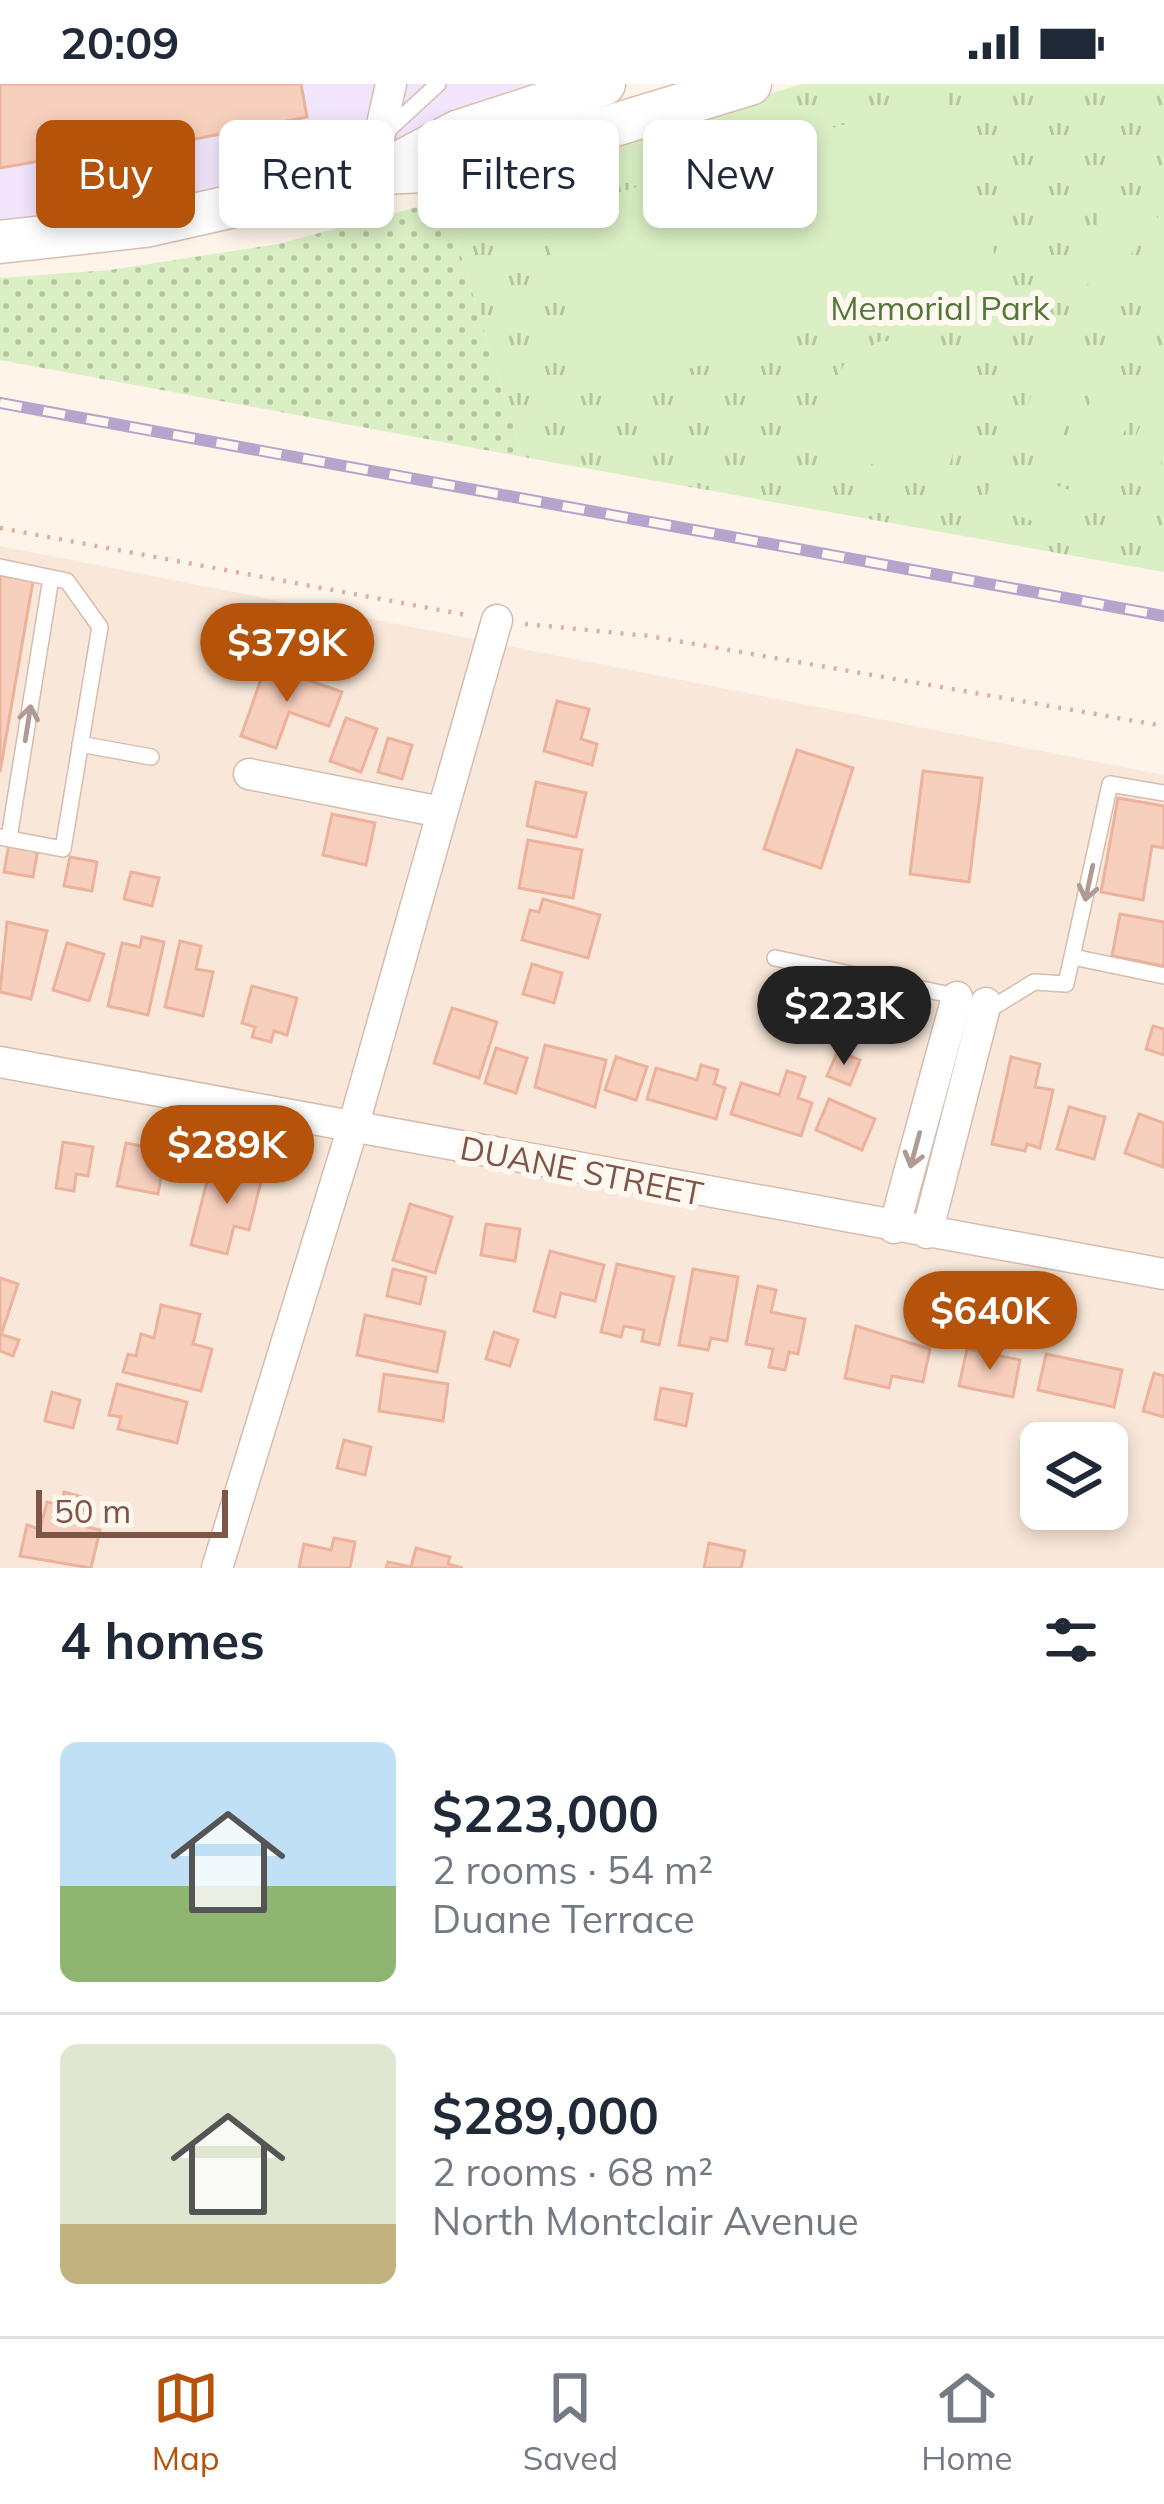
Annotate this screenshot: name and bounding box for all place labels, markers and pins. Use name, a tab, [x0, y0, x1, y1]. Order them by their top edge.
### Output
pin: $379K	[203, 603, 371, 705]
pin: $223K	[760, 966, 928, 1068]
pin: $289K	[143, 1105, 311, 1207]
pin: $640K	[906, 1271, 1074, 1373]

